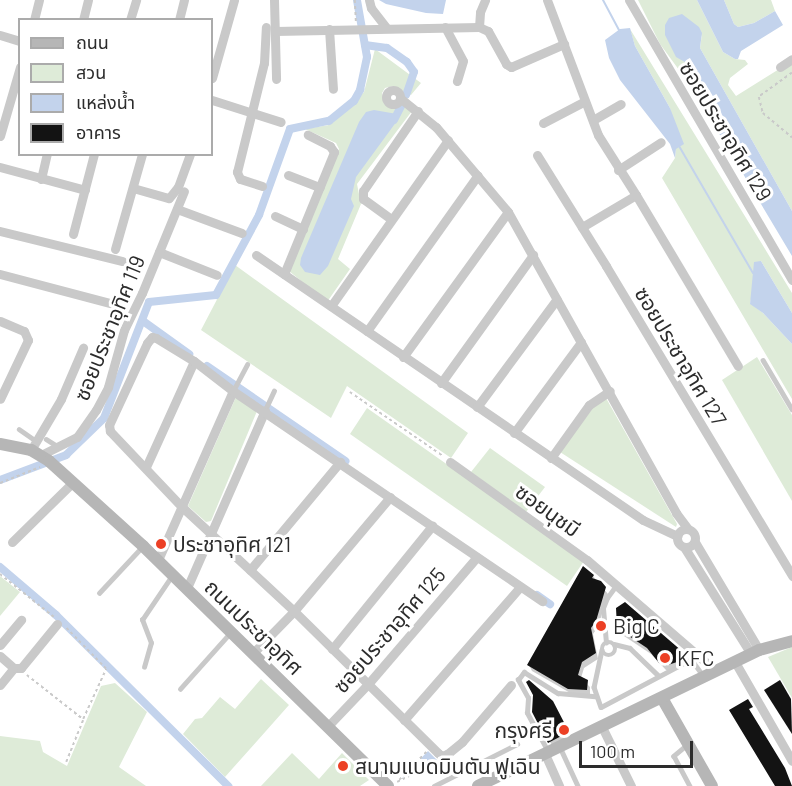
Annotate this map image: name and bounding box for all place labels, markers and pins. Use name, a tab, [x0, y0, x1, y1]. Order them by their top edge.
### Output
place label: ประชาอุทิศ 121	[173, 531, 291, 557]
marker: ประชาอุทิศ 121	[154, 537, 168, 551]
place label: Big C	[613, 613, 660, 639]
marker: Big C	[594, 619, 608, 633]
place label: KFC	[677, 645, 714, 671]
marker: KFC	[658, 651, 672, 665]
place label: กรุงศรี	[494, 717, 552, 743]
marker: กรุงศรี	[557, 723, 571, 737]
place label: สนามแบดมินตัน ฟูเฉิน	[355, 753, 541, 779]
marker: สนามแบดมินตัน ฟูเฉิน	[336, 759, 350, 773]

